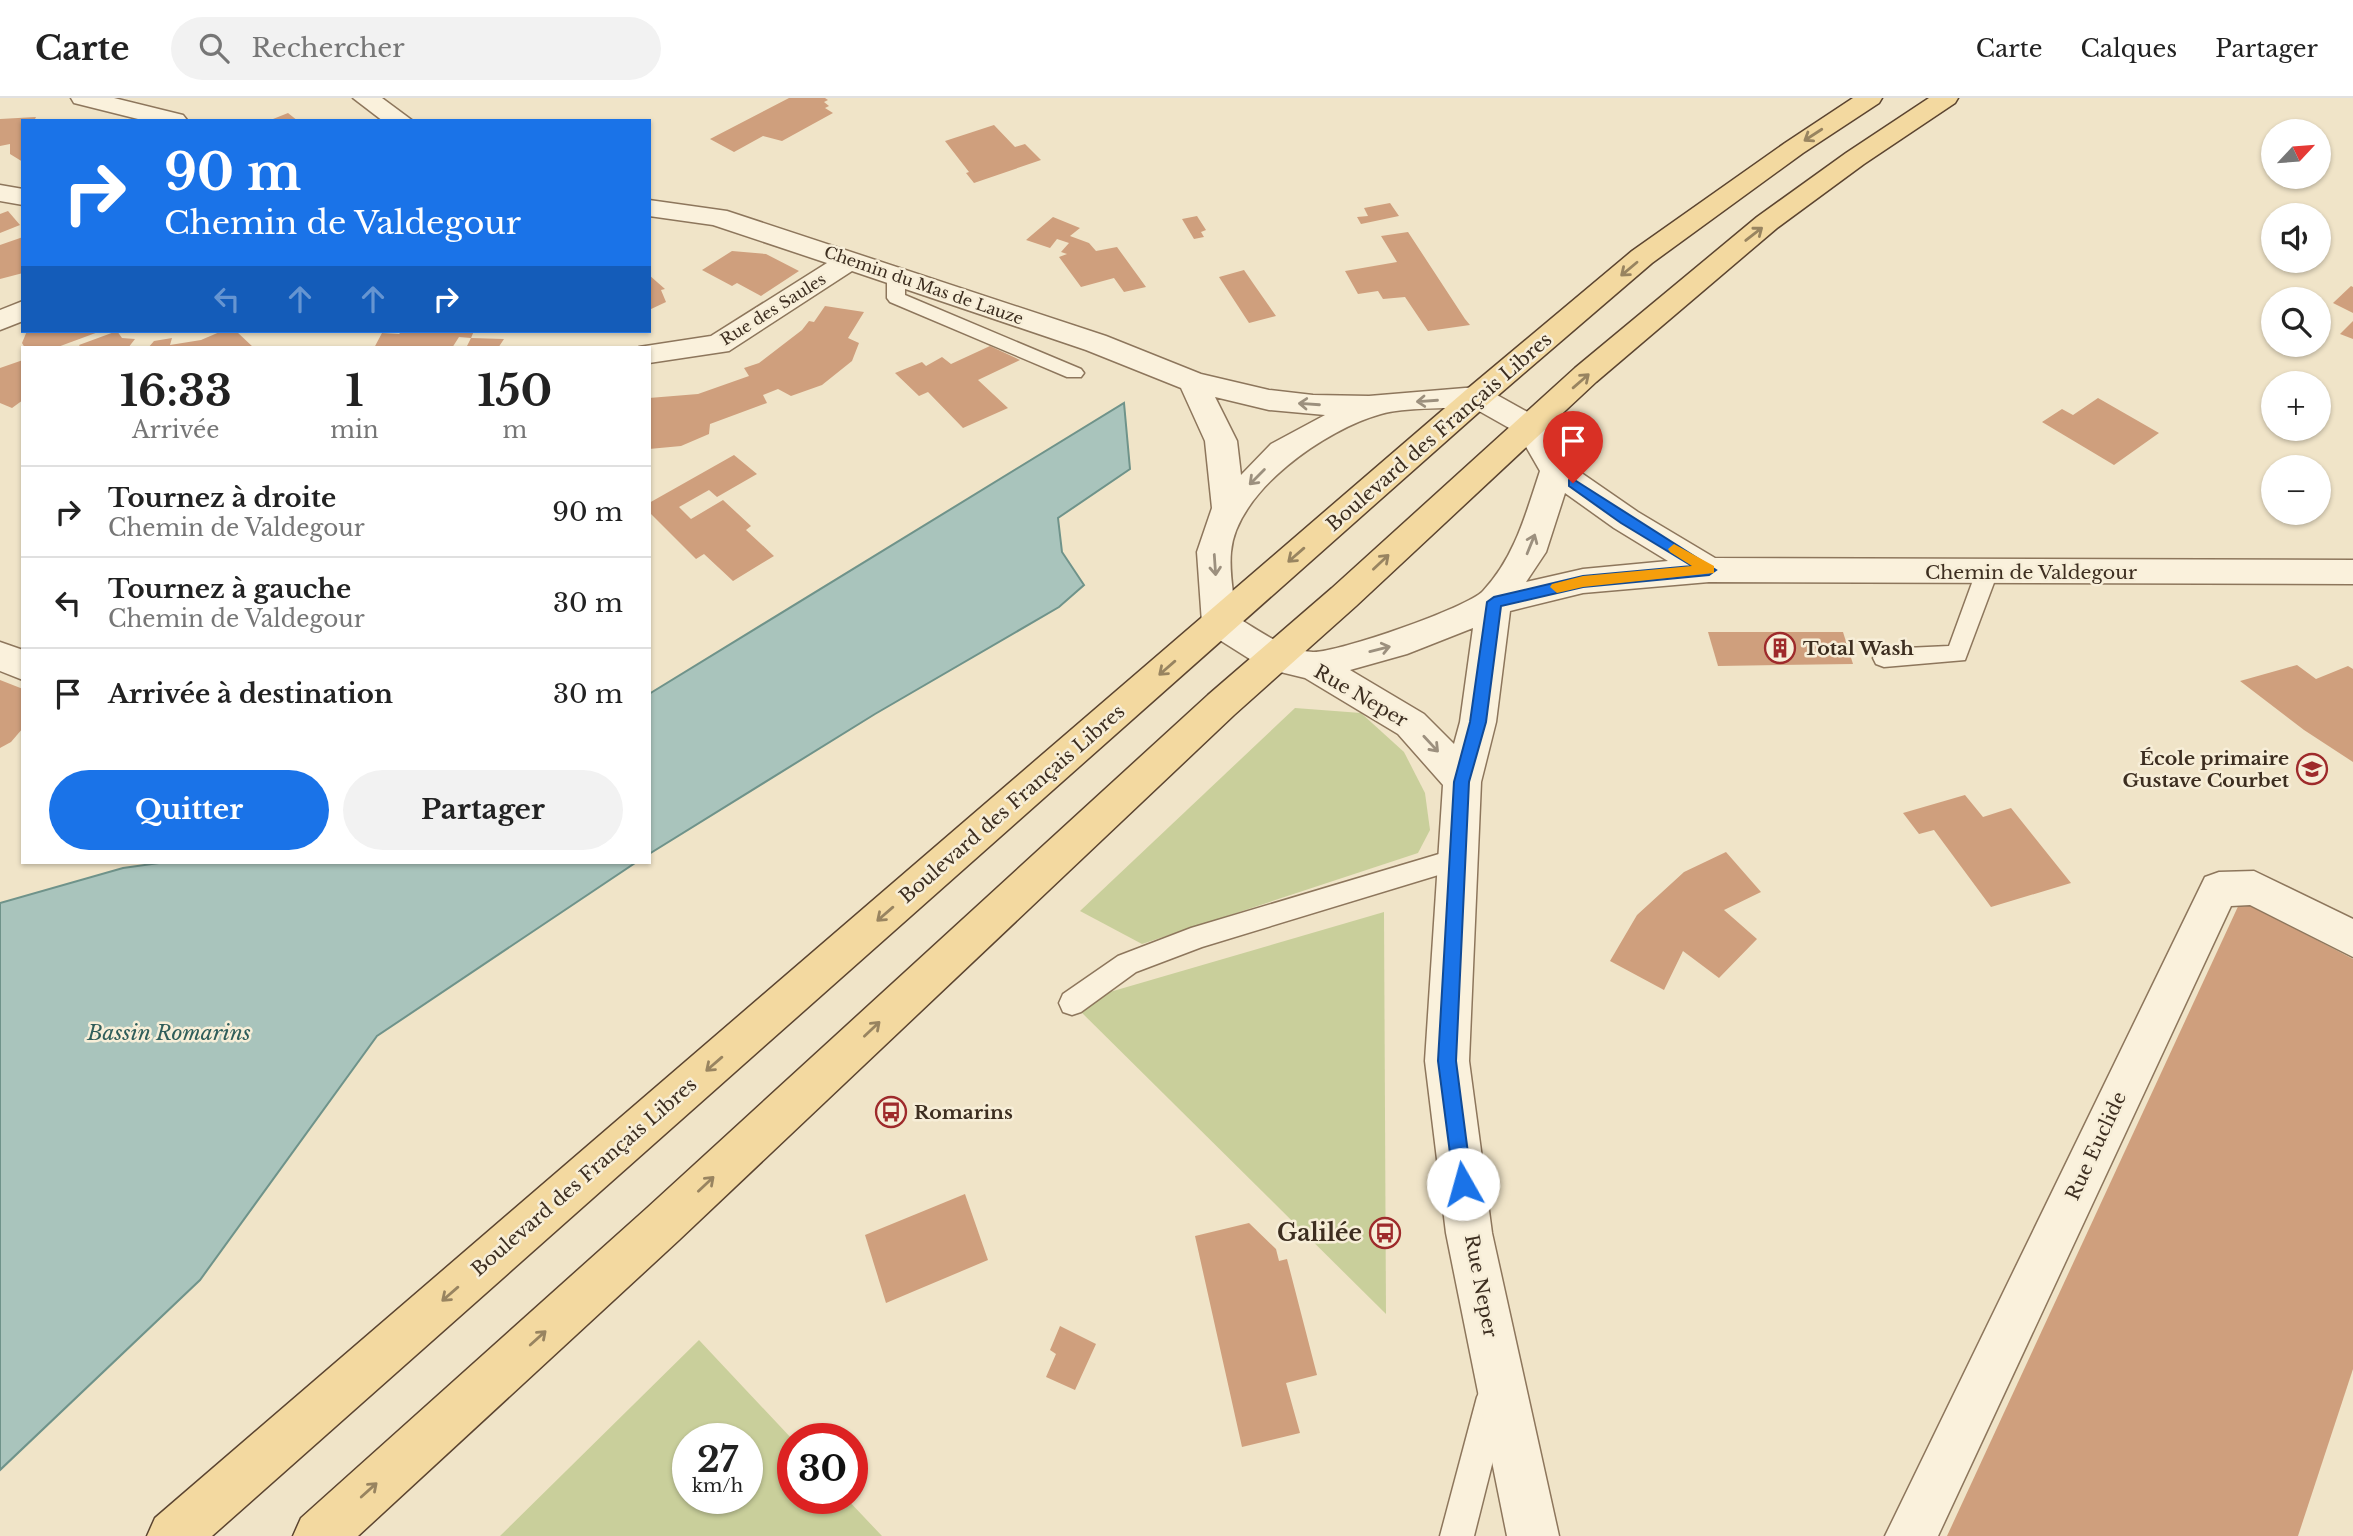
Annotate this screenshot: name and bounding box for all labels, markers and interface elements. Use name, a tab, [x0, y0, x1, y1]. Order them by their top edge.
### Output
search box	[171, 17, 661, 80]
text: Carte	[35, 28, 129, 69]
icon: search	[195, 29, 233, 67]
text: Rechercher	[251, 32, 405, 64]
text: Carte	[1976, 34, 2042, 63]
text: Calques	[2080, 34, 2177, 63]
text: Partager	[2215, 34, 2318, 63]
north arrow	[2261, 119, 2331, 189]
map controls	[2261, 119, 2331, 525]
one-way arrow	[1804, 129, 1824, 143]
text: 90 m	[164, 142, 301, 203]
icon: right	[49, 147, 140, 238]
text: Chemin de Valdegour	[164, 203, 521, 243]
button: sound	[2261, 203, 2331, 273]
one-way arrow	[1744, 226, 1763, 241]
street label: Chemin du Mas de Lauze	[822, 241, 1026, 329]
one-way arrow	[1620, 261, 1638, 277]
street label: Rue des Saules	[717, 269, 829, 349]
icon: left	[208, 280, 246, 318]
icon: ahead	[281, 280, 319, 318]
icon: ahead	[354, 280, 392, 318]
icon: right	[427, 280, 465, 318]
button: search	[2261, 287, 2331, 357]
street label: Boulevard des Français Libres	[1322, 328, 1556, 536]
text: 16:33	[120, 365, 232, 417]
text: 1	[345, 365, 364, 417]
text: 150	[477, 365, 552, 417]
button: +	[2261, 371, 2331, 441]
one-way arrow	[1571, 373, 1589, 389]
one-way arrow	[1416, 394, 1439, 407]
one-way arrow	[1298, 397, 1320, 410]
pin	[1543, 411, 1603, 483]
text: Arrivée	[132, 416, 219, 444]
text: min	[330, 416, 379, 444]
text: m	[502, 416, 527, 444]
icon: arrive	[1554, 422, 1592, 460]
button: −	[2261, 455, 2331, 525]
one-way arrow	[1248, 468, 1265, 485]
text: Tournez à droite	[108, 482, 336, 514]
icon: right	[49, 493, 87, 531]
text: 90 m	[552, 496, 623, 528]
text: Chemin de Valdegour	[108, 514, 365, 542]
one-way arrow	[1525, 534, 1538, 556]
one-way arrow	[1288, 547, 1306, 563]
one-way arrow	[1209, 553, 1222, 575]
one-way arrow	[1372, 554, 1389, 571]
street label: Chemin de Valdegour	[1925, 561, 2137, 584]
text: Tournez à gauche	[108, 573, 351, 605]
icon: left	[49, 584, 87, 622]
text: 30 m	[553, 587, 623, 619]
text: Chemin de Valdegour	[108, 605, 365, 633]
building icon: Total Wash	[1763, 631, 1797, 665]
place label: Total Wash	[1803, 637, 1914, 660]
one-way arrow	[1368, 642, 1391, 655]
one-way arrow	[1158, 660, 1176, 676]
street label: Rue Neper	[1310, 660, 1412, 732]
icon: arrive	[49, 675, 87, 713]
text: Arrivée à destination	[108, 678, 393, 710]
text: 30 m	[553, 678, 623, 710]
street label: Boulevard des Français Libres	[895, 700, 1129, 908]
one-way arrow	[1423, 735, 1439, 753]
place label: École primaire Gustave Courbet	[2122, 747, 2290, 792]
school or university icon: École primaire Gustave Courbet	[2295, 752, 2329, 786]
button: Quitter	[49, 770, 329, 850]
button: Partager	[343, 770, 623, 850]
one-way arrow	[877, 906, 894, 923]
water label: Bassin Romarins	[86, 1020, 251, 1046]
one-way arrow	[864, 1021, 881, 1038]
one-way arrow	[705, 1056, 723, 1072]
street label: Boulevard des Français Libres	[467, 1073, 701, 1281]
street label: Rue Euclide	[2061, 1088, 2131, 1204]
bus stop icon: Romarins	[874, 1095, 908, 1129]
place label: Romarins	[914, 1101, 1013, 1124]
position arrow	[1426, 1147, 1500, 1221]
one-way arrow	[697, 1176, 714, 1193]
bus stop icon: Galilée	[1368, 1216, 1402, 1250]
place label: Galilée	[1277, 1219, 1362, 1247]
street label: Rue Neper	[1460, 1233, 1502, 1339]
one-way arrow	[441, 1286, 459, 1302]
one-way arrow	[529, 1329, 546, 1346]
speed limit sign: 30	[777, 1423, 868, 1514]
text: 27	[697, 1438, 738, 1481]
text: km/h	[692, 1475, 743, 1497]
one-way arrow	[360, 1482, 378, 1498]

